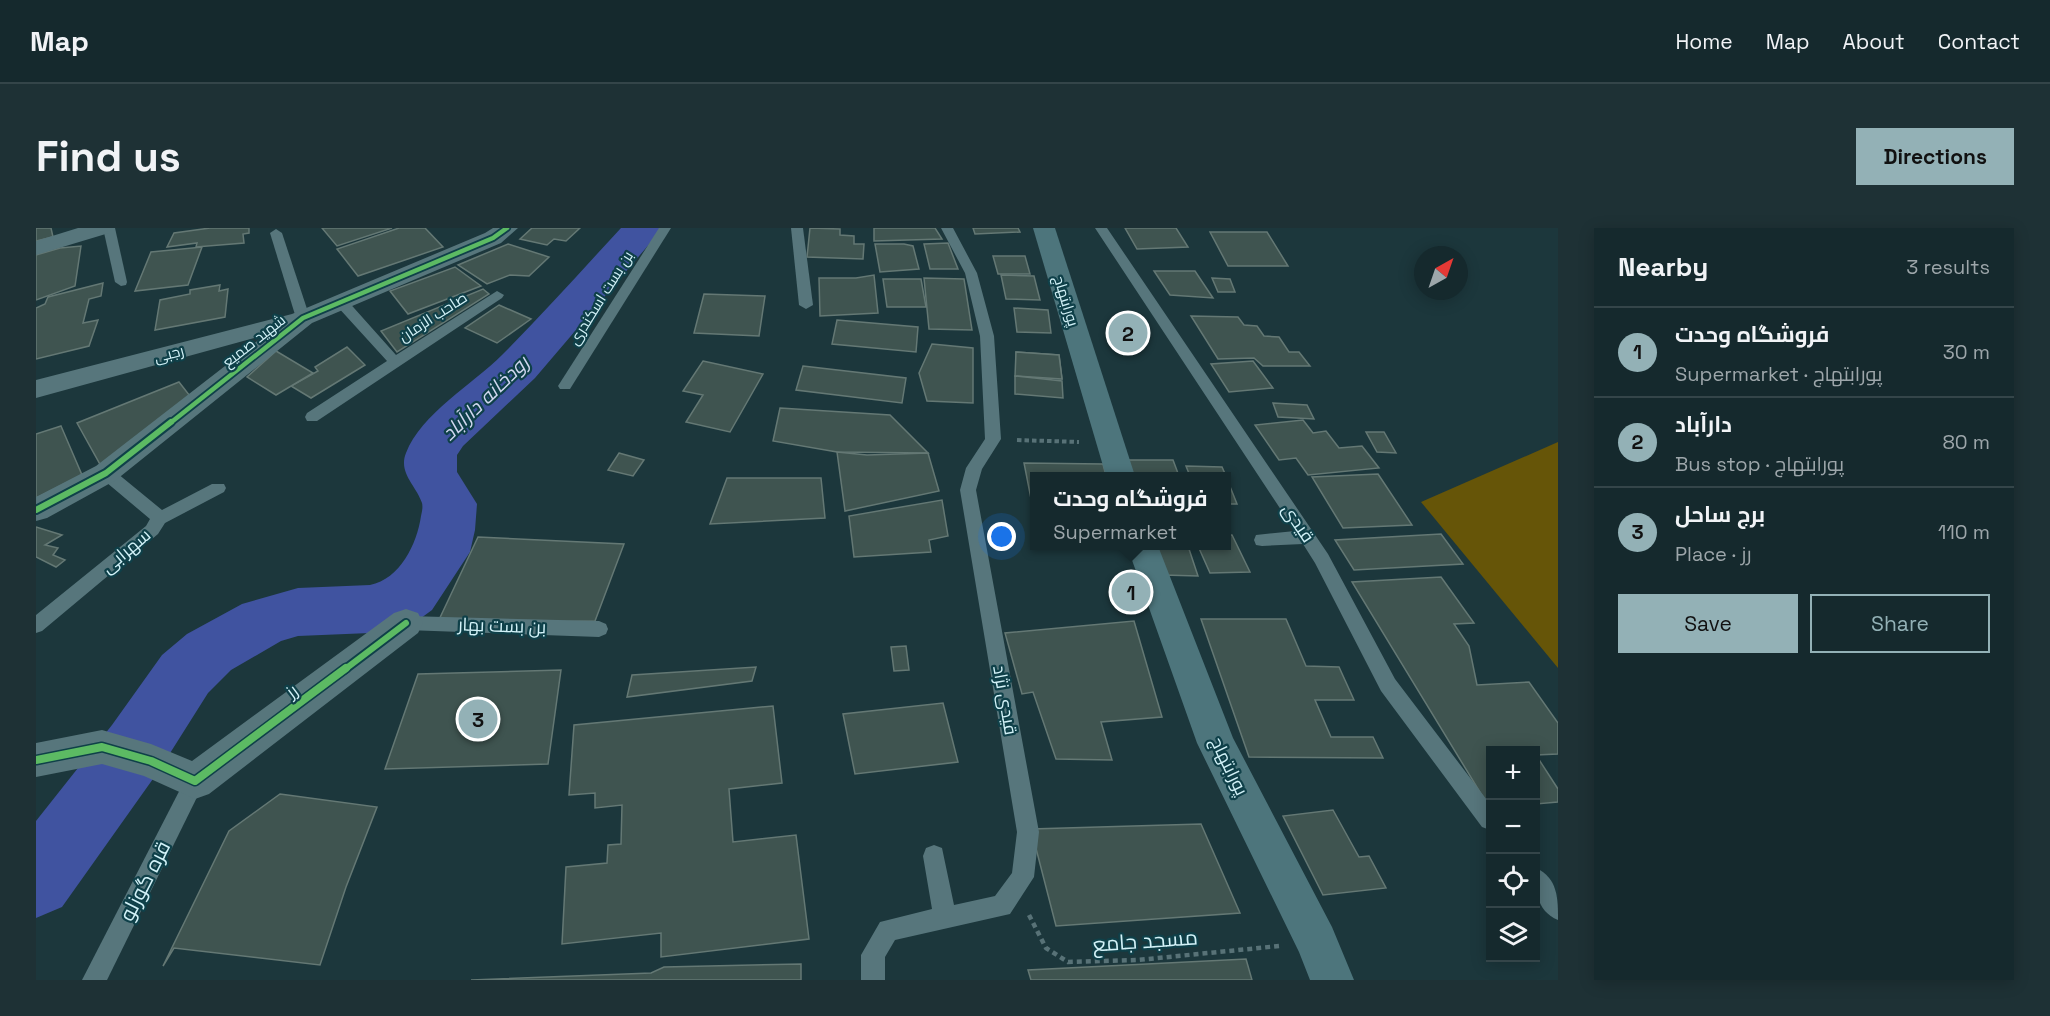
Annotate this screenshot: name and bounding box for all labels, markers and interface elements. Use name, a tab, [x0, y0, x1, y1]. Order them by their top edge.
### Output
text: Map	[30, 23, 89, 59]
text: Home	[1675, 28, 1733, 55]
text: Map	[1766, 28, 1810, 55]
text: About	[1843, 28, 1905, 55]
text: Contact	[1938, 28, 2020, 55]
button: Directions	[1856, 128, 2014, 185]
text: Find us	[36, 130, 181, 183]
north arrow	[1414, 246, 1468, 300]
street label: بن بست اسکندری	[564, 247, 638, 349]
text: Nearby	[1618, 250, 1708, 284]
text: 3 results	[1906, 254, 1990, 280]
street label: پورابتهاج	[1048, 273, 1083, 329]
street label: صاحب الزمان	[395, 287, 471, 347]
street label: شهید صمیع	[218, 310, 290, 373]
pin: 2	[1108, 310, 1148, 356]
text: فروشگاه وحدت	[1675, 320, 1829, 348]
text: 1	[1633, 339, 1642, 365]
text: 30 m	[1943, 339, 1990, 365]
street label: رجبی	[152, 340, 186, 368]
water label: رودخانه دارآباد	[436, 349, 535, 446]
text: Supermarket · پورابتهاج	[1675, 361, 1882, 387]
text: دارآباد	[1675, 410, 1732, 438]
text: 2	[1632, 429, 1643, 455]
text: 80 m	[1942, 429, 1990, 455]
text: Bus stop · پورابتهاج	[1675, 451, 1844, 477]
popup	[1030, 472, 1231, 550]
text: فروشگاه وحدت	[1053, 484, 1208, 512]
street label: قیدی	[1277, 499, 1320, 547]
text: برج ساحل	[1675, 500, 1765, 528]
text: Supermarket	[1053, 519, 1177, 545]
text: 3	[1631, 519, 1644, 545]
text: 110 m	[1938, 519, 1990, 545]
your location	[987, 522, 1016, 551]
street label: سهرابی	[96, 523, 155, 578]
text: Place · رز	[1675, 541, 1752, 567]
pin: 1	[1112, 570, 1150, 614]
button: Save	[1618, 594, 1798, 653]
button: Share	[1810, 594, 1990, 653]
street label: بن بست بهار	[456, 612, 547, 639]
street label: قیدی نژاد	[988, 663, 1023, 737]
street label: رز	[280, 679, 302, 703]
pin: 3	[458, 696, 498, 742]
street label: پورابتهاج	[1205, 733, 1254, 800]
map controls	[1486, 746, 1540, 962]
button: +	[1486, 746, 1540, 800]
button: −	[1486, 800, 1540, 854]
street label: قره گوزلو	[113, 836, 176, 925]
button: locate	[1486, 854, 1540, 908]
button: layers	[1486, 908, 1540, 962]
street label: مسجد جامع	[1091, 923, 1199, 959]

